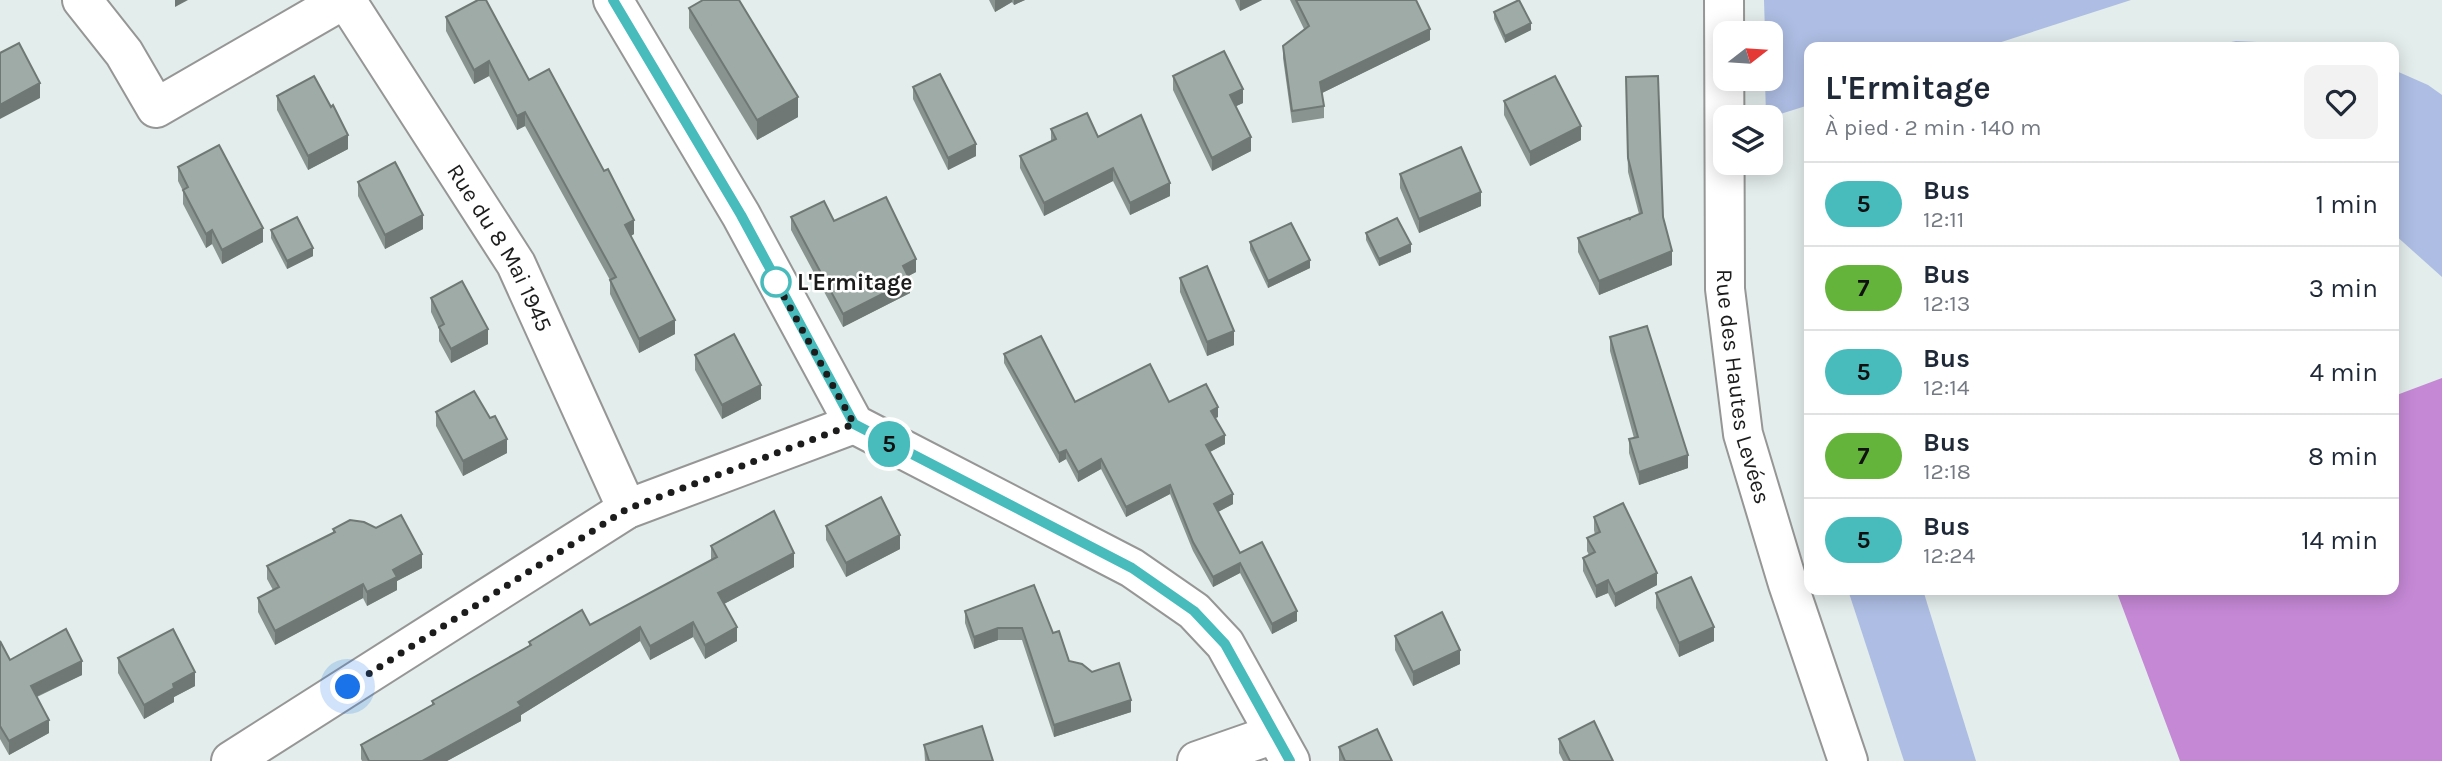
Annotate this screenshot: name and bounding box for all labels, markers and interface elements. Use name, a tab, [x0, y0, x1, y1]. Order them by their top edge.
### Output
north arrow	[1713, 21, 1783, 91]
map controls	[1713, 21, 1783, 175]
button: heart	[2304, 65, 2378, 139]
text: L'Ermitage	[1825, 69, 1991, 107]
button: layers	[1713, 105, 1783, 175]
text: À pied · 2 min · 140 m	[1825, 114, 2042, 141]
street label: Rue du 8 Mai 1945	[441, 159, 558, 336]
text: Bus	[1923, 175, 1970, 206]
text: 1 min	[2315, 189, 2378, 220]
text: 5	[1857, 190, 1870, 218]
text: 12:11	[1923, 206, 1964, 233]
text: Bus	[1923, 259, 1970, 290]
marker: L'Ermitage	[761, 267, 791, 297]
place label: L'Ermitage	[797, 269, 912, 296]
street label: Rue des Hautes Levées	[1710, 269, 1776, 507]
text: 3 min	[2309, 273, 2378, 304]
text: 7	[1858, 274, 1869, 302]
text: 12:13	[1923, 290, 1970, 317]
text: Bus	[1923, 343, 1970, 374]
text: 4 min	[2310, 357, 2378, 388]
text: 5	[1857, 358, 1870, 386]
text: 12:14	[1923, 374, 1970, 401]
line badge: 5	[866, 421, 912, 467]
text: Bus	[1923, 427, 1970, 458]
text: 5	[882, 430, 896, 458]
text: 8 min	[2308, 441, 2378, 472]
text: 7	[1858, 442, 1869, 470]
text: 12:18	[1923, 458, 1971, 485]
text: Bus	[1923, 511, 1970, 542]
text: 14 min	[2301, 525, 2378, 556]
text: 5	[1857, 526, 1870, 554]
text: 12:24	[1923, 542, 1975, 569]
your location	[330, 669, 365, 704]

